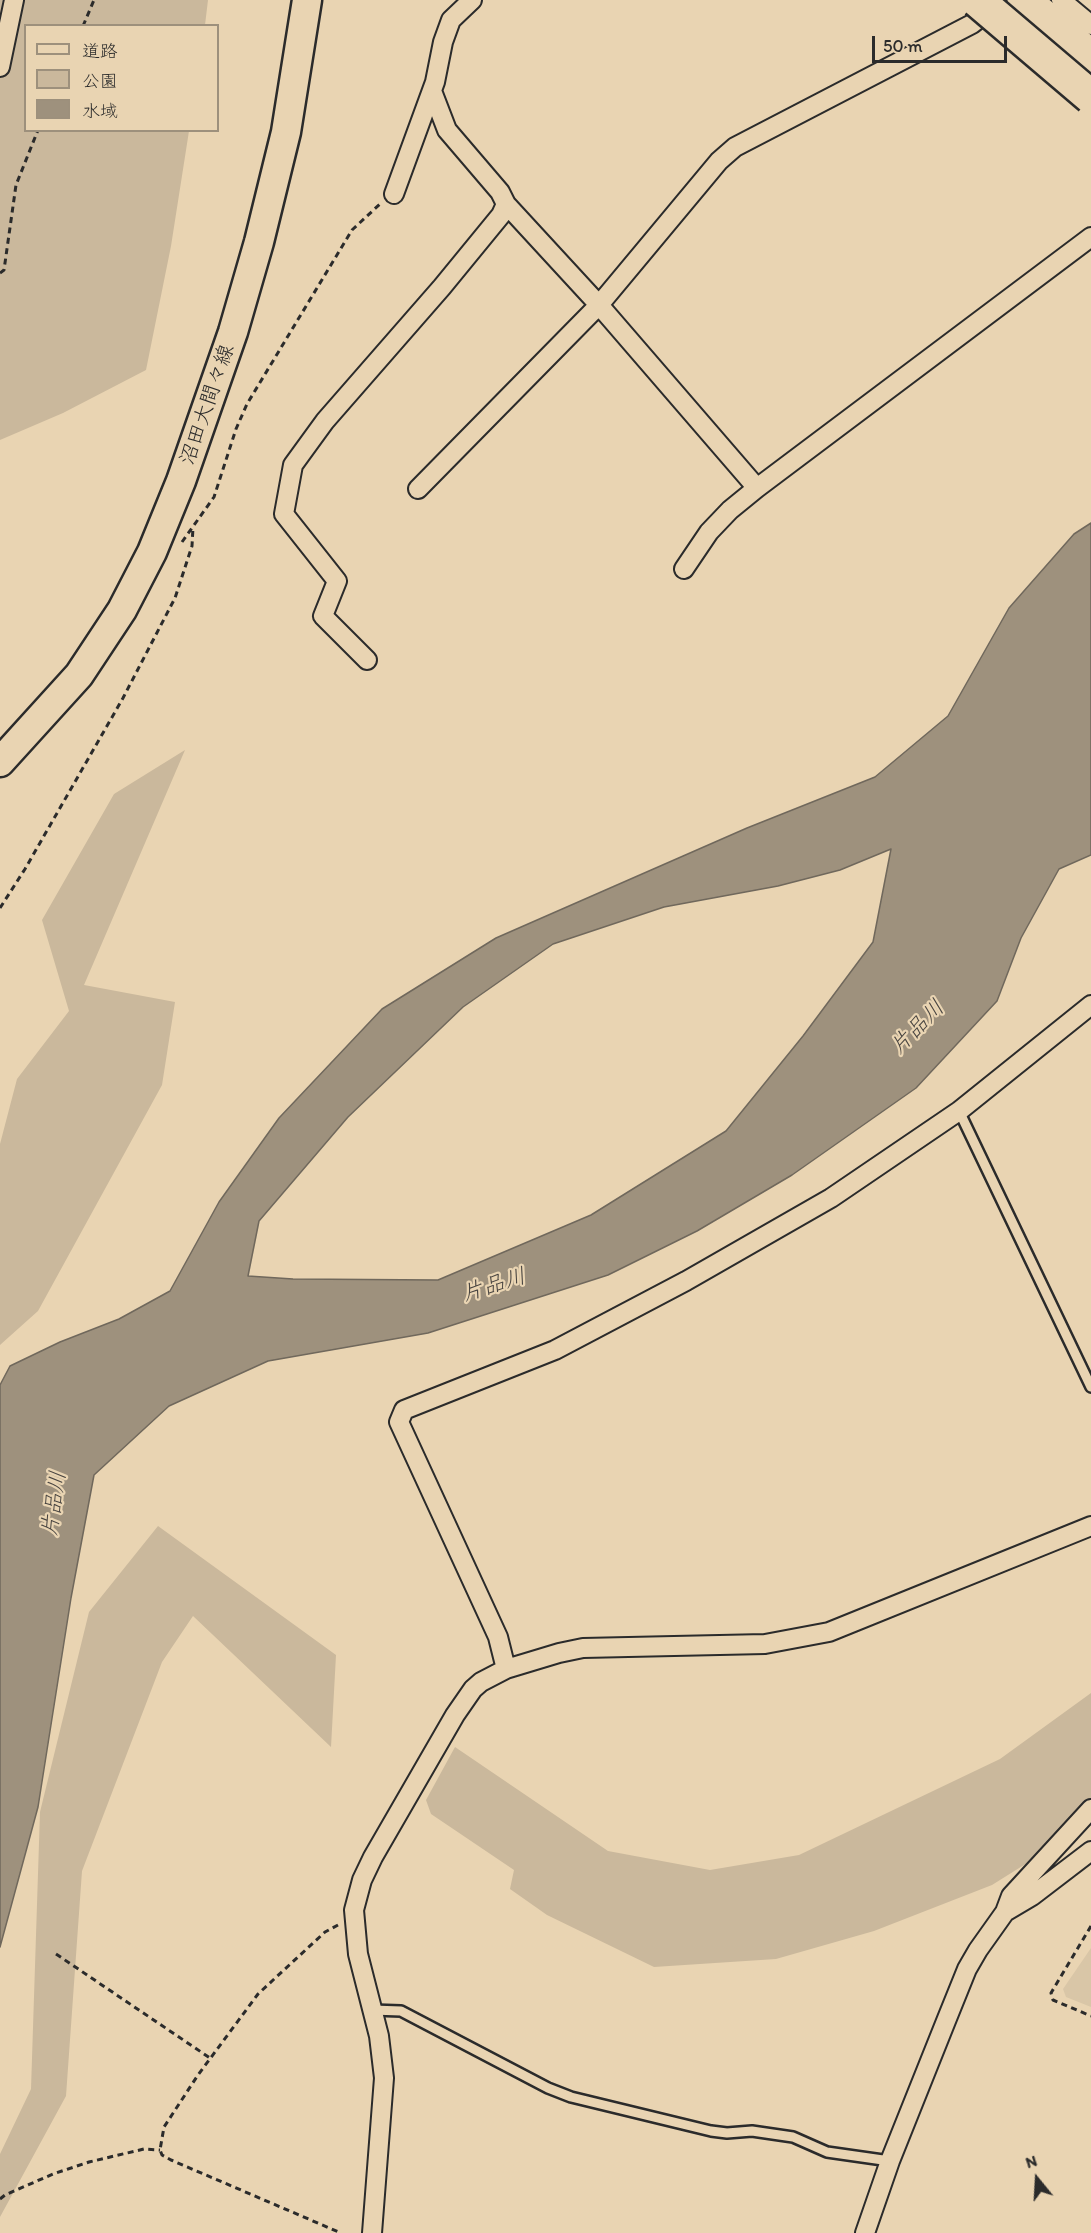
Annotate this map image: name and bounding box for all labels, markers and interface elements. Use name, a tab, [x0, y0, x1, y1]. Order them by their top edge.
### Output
legend	[24, 24, 219, 132]
scale bar	[875, 24, 1010, 62]
text: 50 m	[883, 35, 923, 57]
text: 道路	[82, 40, 118, 62]
text: 公園	[82, 70, 118, 92]
text: 水域	[82, 100, 118, 122]
street label: 沼田大間々線	[176, 341, 240, 469]
water label: 片品川	[885, 995, 951, 1061]
water label: 片品川	[459, 1264, 529, 1308]
water label: 片品川	[37, 1469, 73, 1539]
north arrow	[1007, 2149, 1067, 2209]
text: N	[1023, 2151, 1039, 2172]

